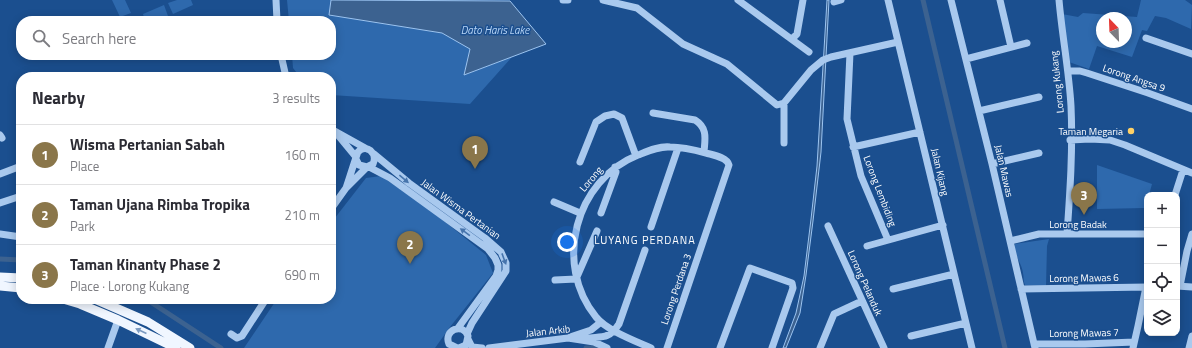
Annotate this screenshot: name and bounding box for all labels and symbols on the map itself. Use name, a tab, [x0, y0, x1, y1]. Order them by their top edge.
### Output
north arrow	[1096, 12, 1132, 48]
water label: Dato Haris Lake	[461, 22, 530, 38]
street label: Lorong Kukang	[1046, 50, 1068, 114]
street label: Lorong Angsa 9	[1101, 60, 1168, 96]
place label: Taman Megaria	[1058, 124, 1123, 139]
marker: Taman Megaria	[1126, 126, 1136, 136]
pin: 1	[462, 136, 488, 169]
street label: Jalan Mawas	[991, 143, 1017, 199]
street label: Jalan Kijang	[927, 147, 953, 197]
street label: Lorong Lembiding	[860, 153, 900, 229]
street label: Lorong	[576, 163, 606, 195]
one-way arrow	[398, 174, 409, 183]
street label: Jalan Wisma Pertanian	[418, 175, 504, 243]
pin: 3	[1071, 182, 1097, 215]
street label: Lorong Badak	[1049, 217, 1107, 232]
one-way arrow	[460, 228, 471, 236]
pin: 2	[397, 231, 423, 264]
your location	[557, 232, 577, 252]
district label: LUYANG PERDANA	[594, 232, 696, 248]
street label: Lorong Pelanduk	[844, 248, 886, 318]
street label: Lorong Perdana 3	[657, 252, 695, 326]
one-way arrow	[501, 254, 507, 266]
street label: Lorong Mawas 6	[1049, 270, 1119, 286]
street label: Jalan Arkib	[525, 321, 571, 341]
street label: Lorong Mawas 7	[1049, 325, 1119, 341]
one-way arrow	[136, 328, 147, 334]

